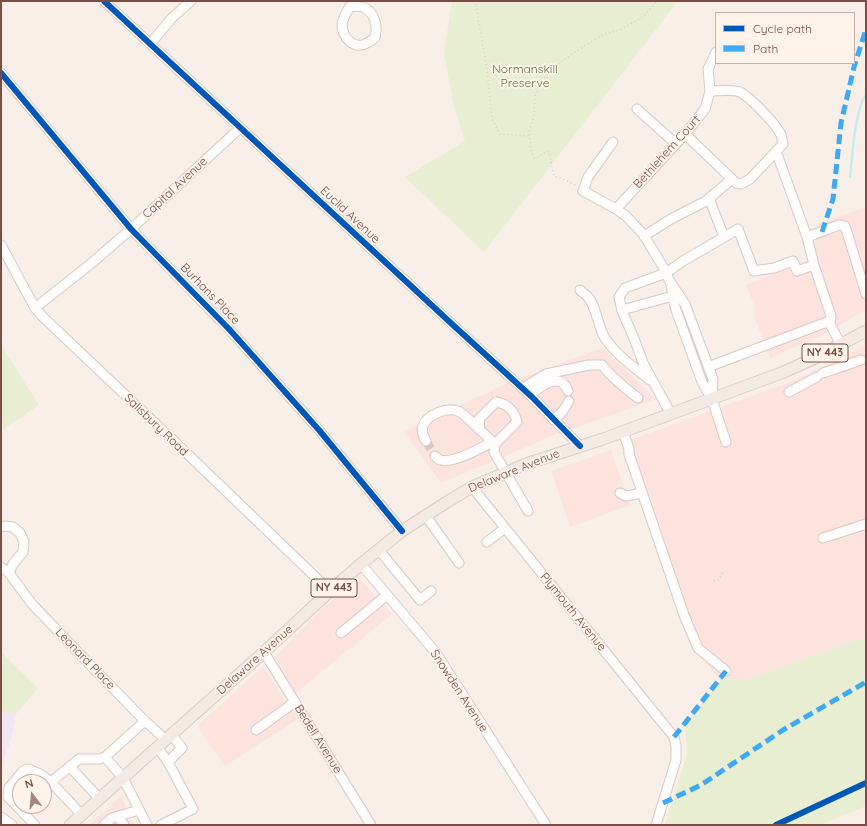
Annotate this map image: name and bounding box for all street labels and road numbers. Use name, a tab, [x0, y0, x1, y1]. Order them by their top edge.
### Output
street label: Bethlehem Court	[630, 113, 704, 191]
street label: Capital Avenue	[140, 154, 210, 222]
street label: Euclid Avenue	[317, 184, 383, 246]
street label: Burhans Place	[177, 260, 243, 328]
road number: NY 443	[802, 344, 848, 362]
street label: Salisbury Road	[121, 391, 191, 459]
street label: Delaware Avenue	[466, 446, 562, 496]
street label: Plymouth Avenue	[537, 570, 609, 654]
road number: NY 443	[311, 579, 357, 597]
street label: Delaware Avenue	[214, 622, 296, 698]
street label: Leonard Place	[52, 625, 118, 693]
street label: Snowden Avenue	[427, 647, 491, 735]
street label: Bedell Avenue	[291, 702, 345, 776]

